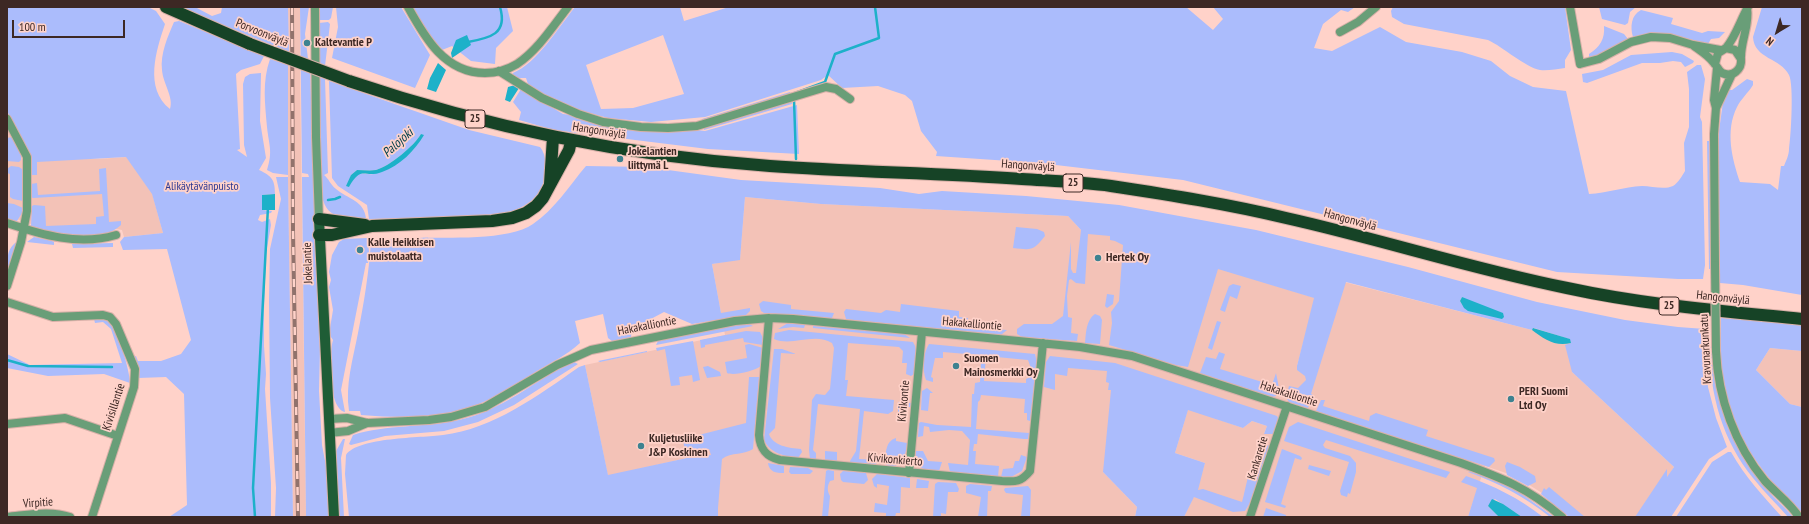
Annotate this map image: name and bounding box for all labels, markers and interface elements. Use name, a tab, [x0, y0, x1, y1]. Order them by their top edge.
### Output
scale bar	[14, 12, 127, 38]
north arrow	[1757, 12, 1797, 52]
street label: Porvoonväylä	[234, 16, 290, 50]
text: 100 m	[19, 19, 46, 34]
text: N	[1763, 34, 1776, 49]
place label: Kaltevantie P	[315, 36, 372, 50]
marker: Kaltevantie P	[302, 38, 312, 48]
road number: 25	[465, 110, 485, 128]
street label: Hangonväylä	[571, 120, 627, 142]
water label: Palojoki	[380, 125, 416, 161]
place label: Jokelantien liittymä L	[628, 145, 677, 173]
marker: Jokelantien liittymä L	[615, 154, 625, 164]
street label: Hangonväylä	[1001, 157, 1055, 175]
road number: 25	[1063, 174, 1083, 192]
park label: Alikäytävänpuisto	[165, 180, 239, 194]
street label: Hangonväylä	[1322, 206, 1378, 234]
place label: Kalle Heikkisen muistolaatta	[368, 236, 434, 264]
street label: Jokelantie	[300, 242, 316, 284]
marker: Kalle Heikkisen muistolaatta	[355, 245, 365, 255]
place label: Hertek Oy	[1106, 251, 1149, 265]
marker: Hertek Oy	[1093, 253, 1103, 263]
street label: Hangonväylä	[1696, 288, 1750, 308]
road number: 25	[1659, 297, 1679, 315]
street label: Hakakalliontie	[616, 313, 678, 339]
street label: Hakakalliontie	[942, 314, 1002, 334]
street label: Kravunarkunkatu	[1697, 314, 1715, 384]
place label: Suomen Mainosmerkki Oy	[964, 352, 1038, 380]
marker: Suomen Mainosmerkki Oy	[951, 361, 961, 371]
street label: Hakakalliontie	[1258, 378, 1320, 410]
street label: Kivikontie	[895, 380, 913, 422]
street label: Kivisillantie	[100, 381, 128, 433]
place label: PERI Suomi Ltd Oy	[1519, 385, 1568, 413]
marker: PERI Suomi Ltd Oy	[1506, 394, 1516, 404]
place label: Kuljetusliike J&P Koskinen	[649, 432, 708, 460]
street label: Kankaretie	[1245, 435, 1271, 481]
marker: Kuljetusliike J&P Koskinen	[636, 441, 646, 451]
street label: Kivikonkierto	[867, 450, 923, 470]
street label: Virpitie	[22, 495, 54, 511]

